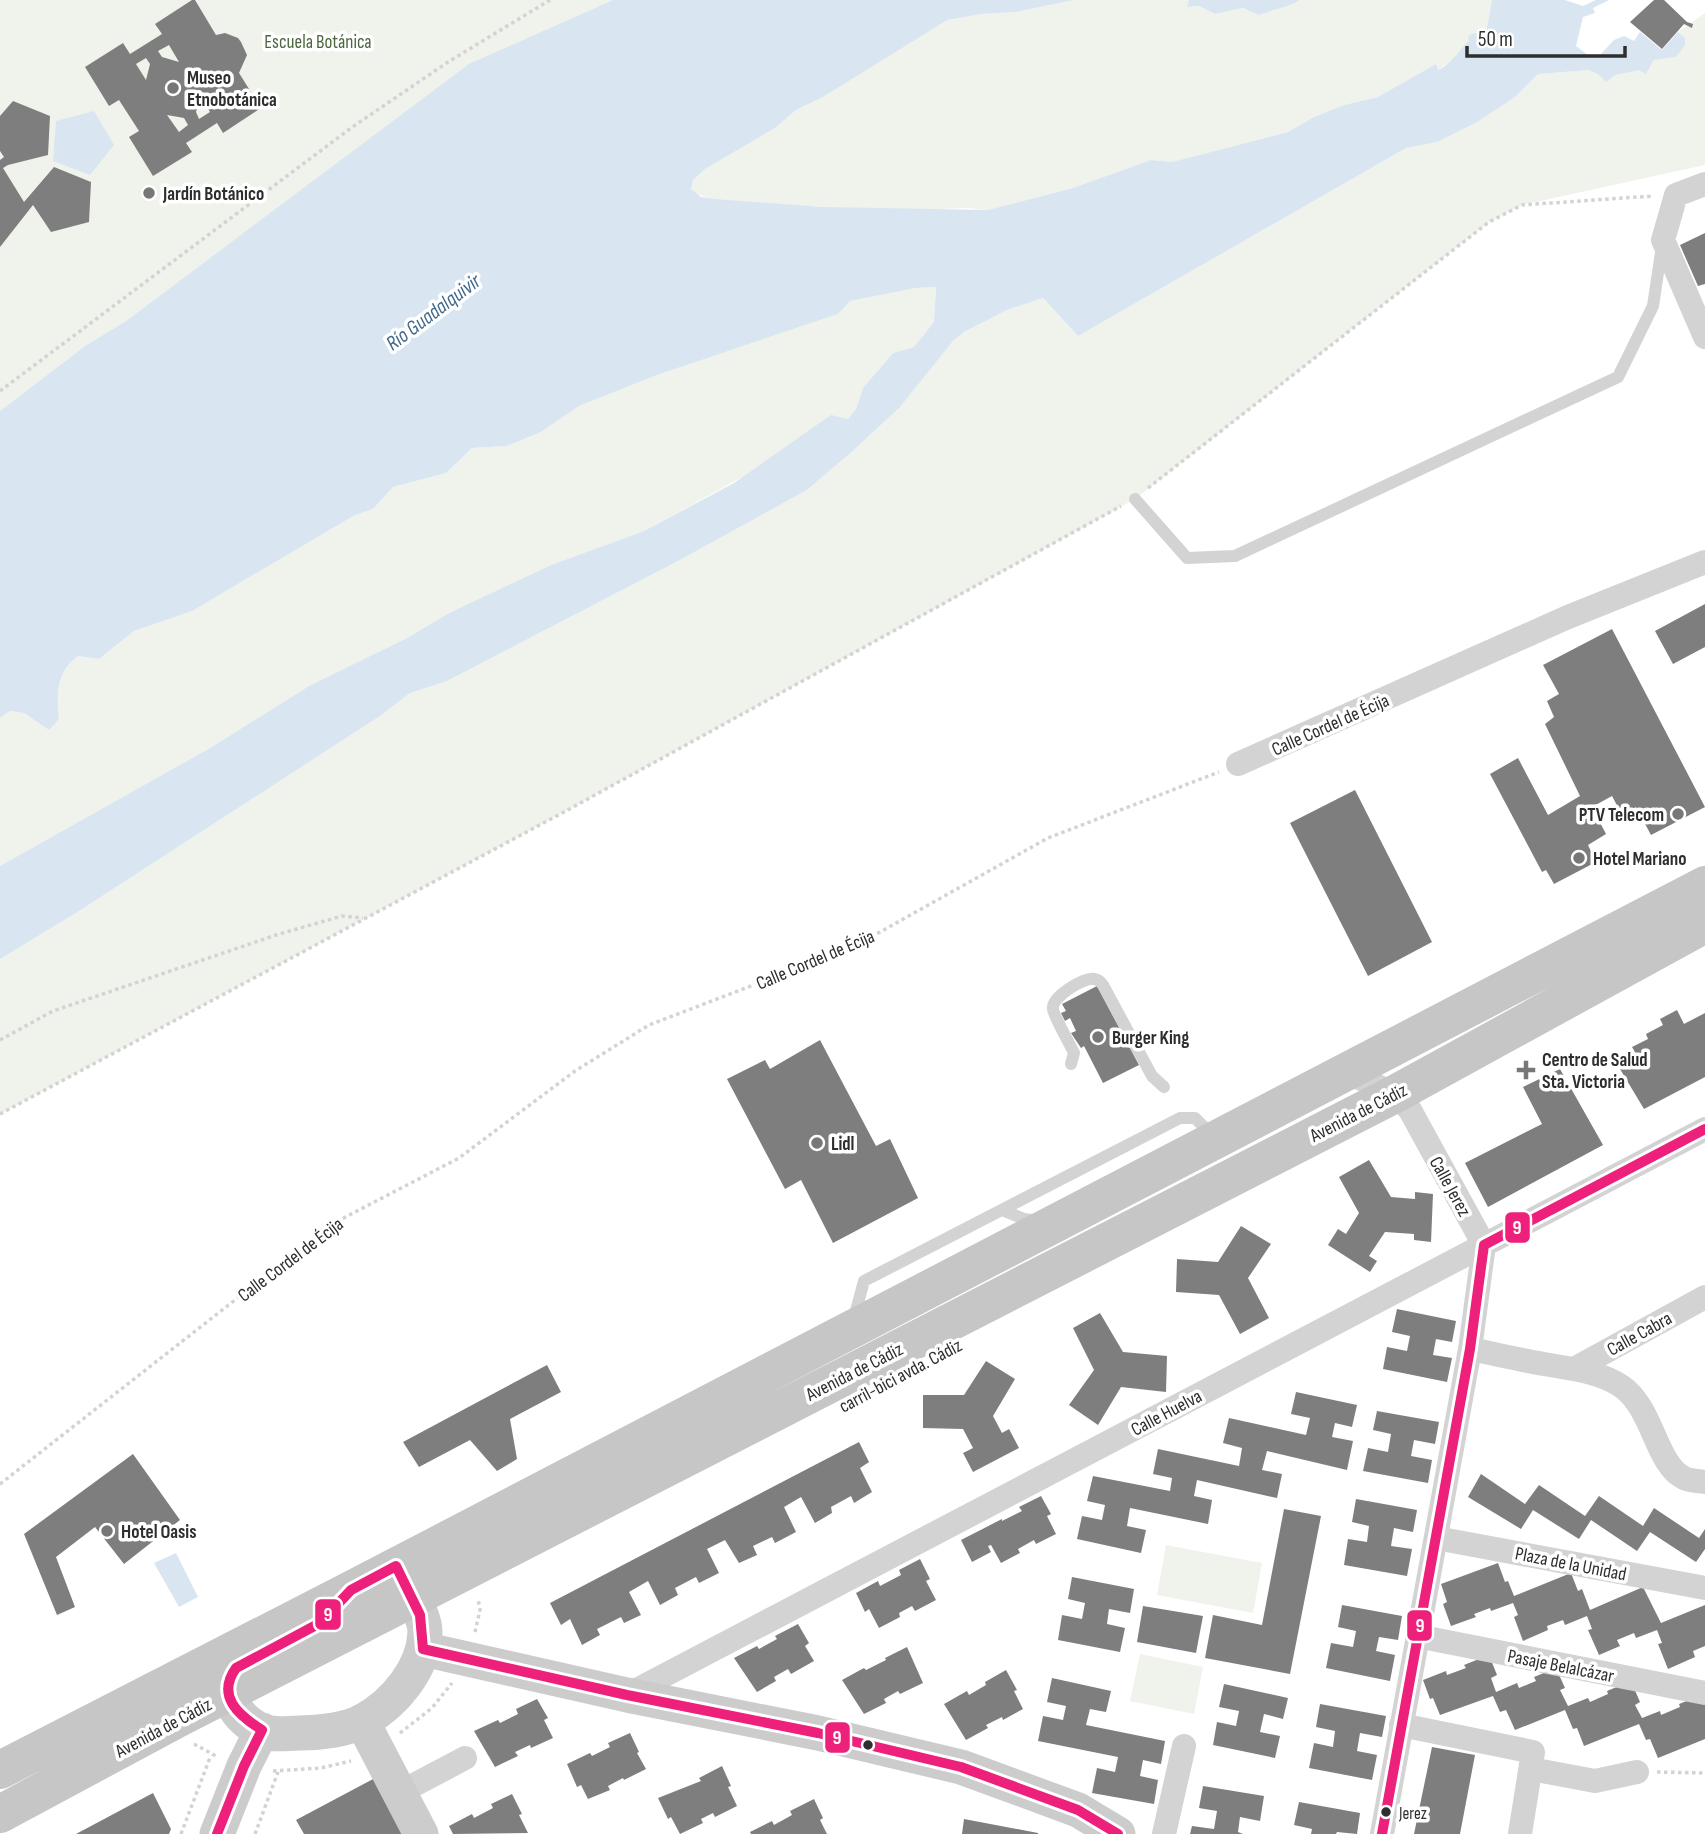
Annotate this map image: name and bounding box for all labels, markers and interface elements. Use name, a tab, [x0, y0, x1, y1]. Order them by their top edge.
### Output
scale bar	[1467, 14, 1624, 58]
text: 50 m	[1478, 27, 1513, 52]
park label: Escuela Botánica	[264, 31, 372, 54]
place label: Museo Etnobotánica	[187, 67, 277, 112]
marker: Museo Etnobotánica	[165, 80, 181, 96]
place label: Jardín Botánico	[162, 183, 264, 206]
marker: Jardín Botánico	[141, 185, 157, 201]
water label: Río Guadalquivir	[381, 268, 486, 356]
street label: Calle Cordel de Écija	[1268, 689, 1393, 762]
place label: PTV Telecom	[1579, 804, 1664, 827]
marker: PTV Telecom	[1670, 806, 1686, 822]
place label: Hotel Mariano	[1593, 848, 1687, 871]
marker: Hotel Mariano	[1571, 850, 1587, 866]
street label: Calle Cordel de Écija	[753, 925, 878, 996]
place label: Burger King	[1112, 1027, 1189, 1050]
marker: Burger King	[1090, 1029, 1106, 1045]
place label: Centro de Salud Sta. Victoria	[1542, 1049, 1648, 1094]
marker: Centro de Salud Sta. Victoria	[1516, 1060, 1536, 1080]
street label: Avenida de Cádiz	[1305, 1079, 1411, 1148]
place label: Lidl	[831, 1133, 854, 1156]
marker: Lidl	[809, 1135, 825, 1151]
street label: Calle Jerez	[1424, 1153, 1476, 1221]
line badge: 9	[1504, 1211, 1531, 1244]
street label: Calle Cordel de Écija	[234, 1213, 348, 1307]
text: 9	[1512, 1217, 1522, 1240]
street label: Calle Cabra	[1603, 1307, 1676, 1361]
street label: carril-bici avda. Cádiz	[835, 1334, 966, 1418]
street label: Avenida de Cádiz	[801, 1338, 907, 1407]
street label: Calle Huelva	[1127, 1385, 1206, 1442]
place label: Hotel Oasis	[121, 1521, 197, 1544]
marker: Hotel Oasis	[99, 1523, 115, 1539]
street label: Plaza de la Unidad	[1513, 1542, 1628, 1587]
line badge: 9	[314, 1598, 342, 1631]
text: 9	[323, 1604, 333, 1627]
line badge: 9	[1406, 1609, 1433, 1642]
text: 9	[1415, 1615, 1425, 1638]
street label: Pasaje Belalcázar	[1506, 1645, 1616, 1688]
street label: Avenida de Cádiz	[111, 1693, 216, 1764]
line badge: 9	[824, 1721, 851, 1754]
text: 9	[832, 1727, 842, 1750]
unlabelled marker	[861, 1738, 875, 1752]
place label: Jerez	[1398, 1804, 1427, 1824]
marker: Jerez	[1379, 1805, 1393, 1819]

